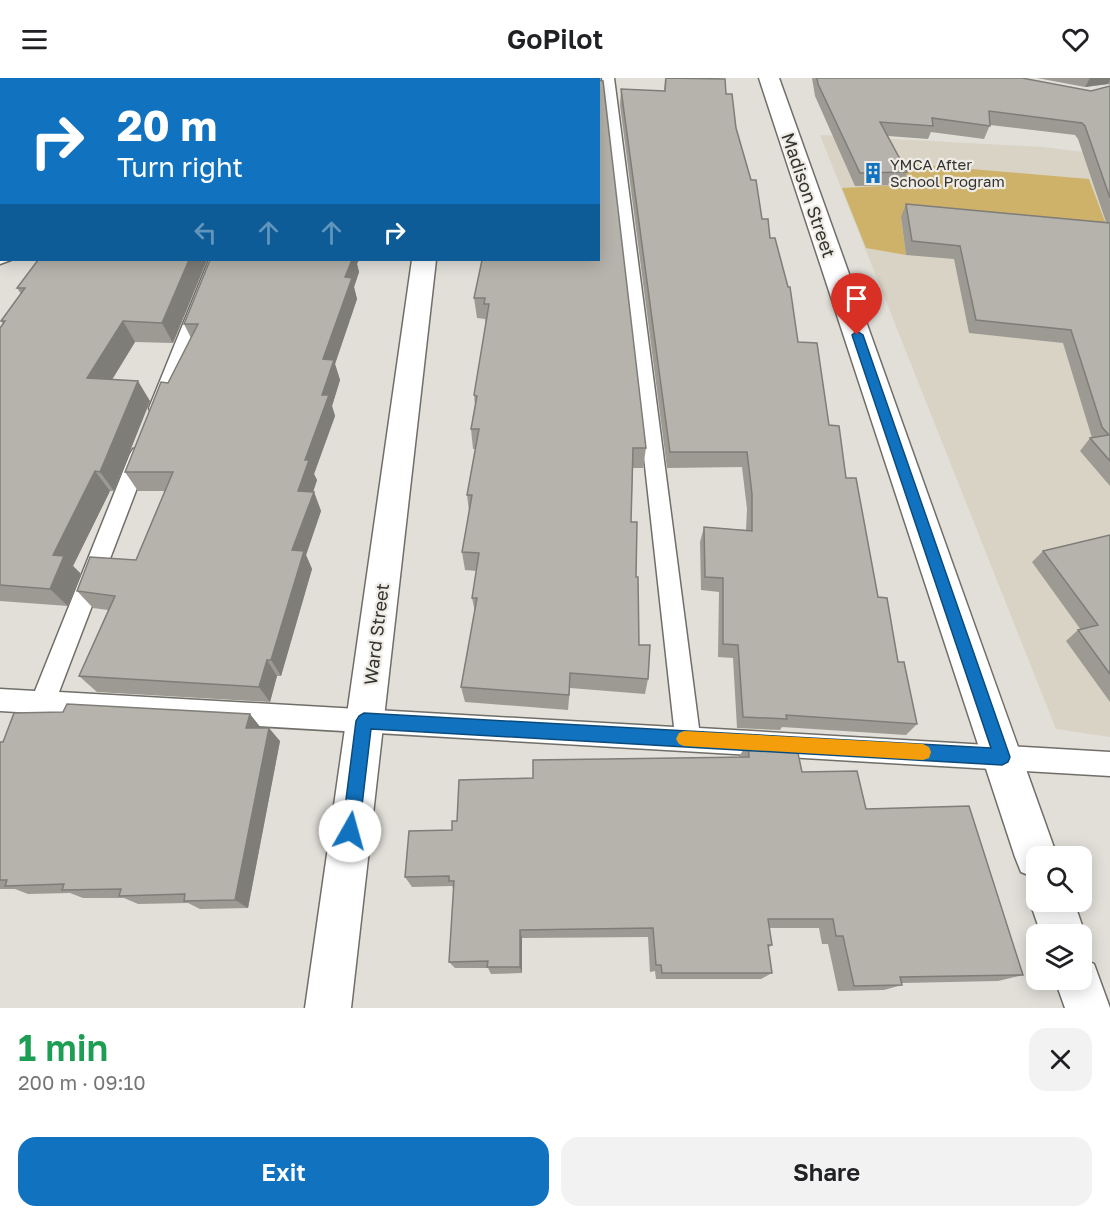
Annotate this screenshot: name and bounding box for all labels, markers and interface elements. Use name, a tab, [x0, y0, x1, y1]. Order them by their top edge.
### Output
icon: menu	[18, 23, 51, 56]
text: GoPilot	[507, 23, 603, 55]
icon: heart	[1059, 23, 1092, 56]
text: 20 m	[117, 100, 217, 150]
icon: right	[18, 102, 96, 180]
street label: Madison Street	[777, 130, 841, 260]
text: Turn right	[117, 151, 243, 183]
place label: YMCA After School Program	[890, 155, 1005, 190]
building icon: YMCA After School Program	[861, 161, 885, 185]
icon: left	[189, 216, 222, 249]
icon: ahead	[252, 216, 285, 249]
icon: ahead	[315, 216, 348, 249]
icon: right	[378, 216, 411, 249]
pin	[831, 273, 882, 335]
icon: arrive	[840, 282, 873, 315]
street label: Ward Street	[359, 582, 393, 686]
position arrow	[318, 799, 382, 863]
map controls	[1026, 846, 1092, 990]
button: search	[1026, 846, 1092, 912]
button: layers	[1026, 924, 1092, 990]
text: 1 min	[18, 1026, 108, 1069]
button: close	[1029, 1028, 1092, 1091]
text: 200 m · 09:10	[18, 1070, 146, 1094]
button: Exit	[18, 1137, 549, 1206]
button: Share	[561, 1137, 1092, 1206]

